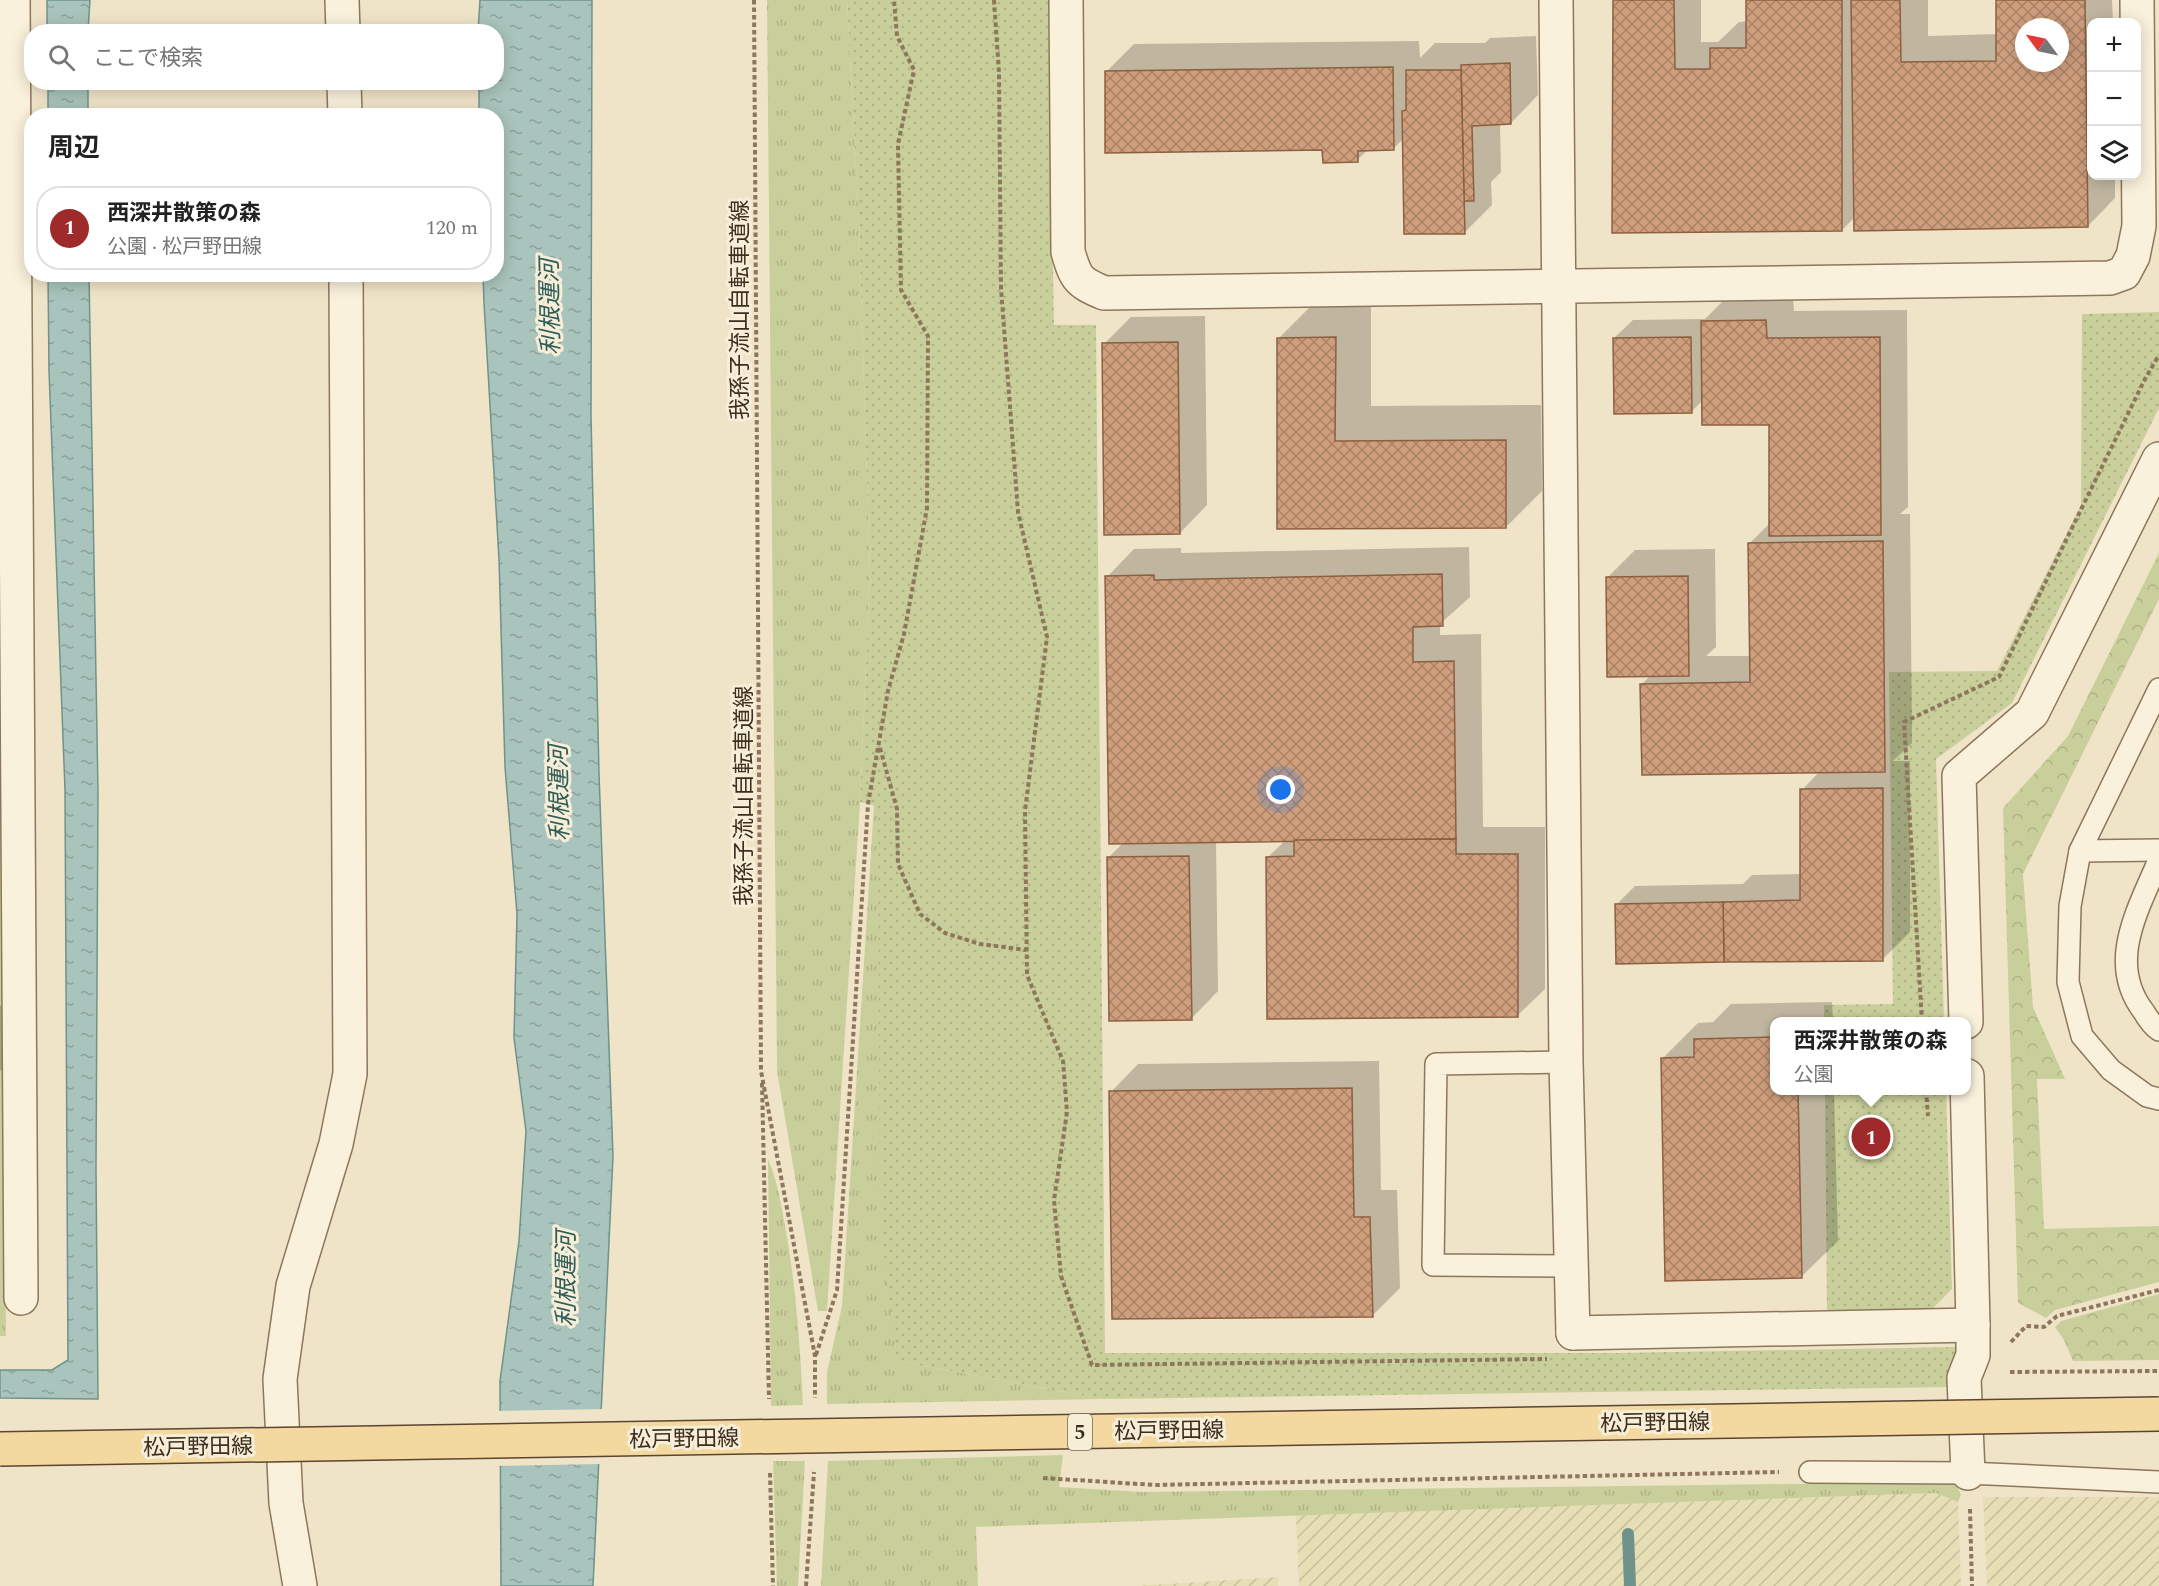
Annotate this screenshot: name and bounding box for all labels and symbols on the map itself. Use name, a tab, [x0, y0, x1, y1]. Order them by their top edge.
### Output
north arrow	[2015, 18, 2069, 72]
street label: 我孫子流山自転車道線	[724, 200, 757, 420]
water label: 利根運河	[532, 255, 570, 355]
street label: 我孫子流山自転車道線	[728, 686, 761, 906]
water label: 利根運河	[541, 741, 579, 841]
your location	[1266, 775, 1295, 804]
pin: 1	[1852, 1114, 1890, 1160]
water label: 利根運河	[549, 1227, 585, 1327]
street label: 松戸野田線	[1600, 1406, 1710, 1441]
road number: 5	[1068, 1414, 1092, 1450]
street label: 松戸野田線	[1114, 1414, 1224, 1449]
street label: 松戸野田線	[629, 1422, 739, 1457]
street label: 松戸野田線	[143, 1430, 253, 1465]

